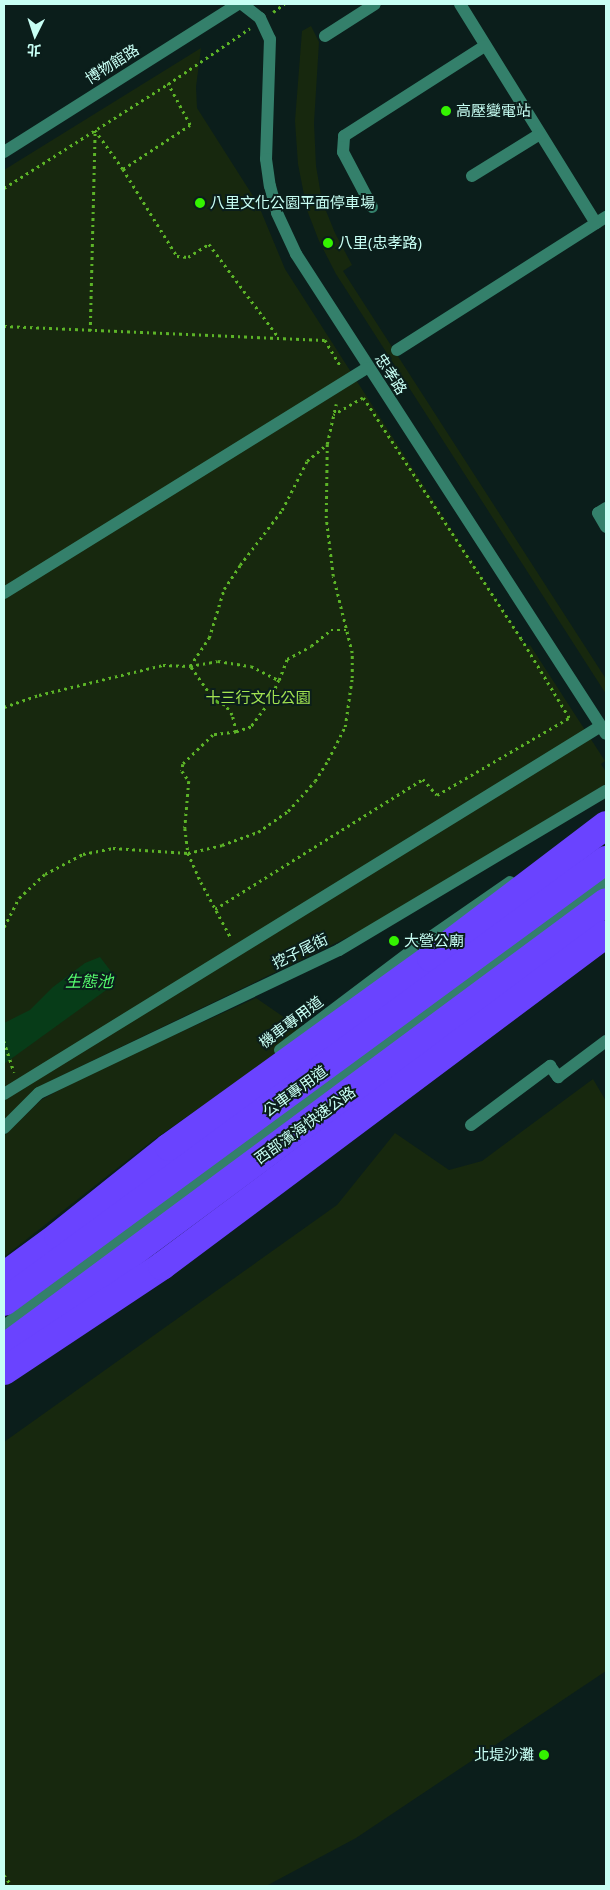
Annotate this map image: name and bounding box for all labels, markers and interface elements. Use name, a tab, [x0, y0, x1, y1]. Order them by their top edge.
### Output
north arrow	[10, 10, 60, 60]
text: 北	[26, 40, 42, 60]
street label: 博物館路	[82, 40, 142, 88]
place label: 高壓變電站	[456, 102, 531, 120]
marker: 高壓變電站	[440, 105, 452, 117]
place label: 八里文化公園平面停車場	[210, 194, 375, 212]
marker: 八里文化公園平面停車場	[194, 197, 206, 209]
place label: 八里(忠孝路)	[338, 234, 422, 252]
marker: 八里(忠孝路)	[322, 237, 334, 249]
street label: 忠孝路	[371, 350, 411, 398]
park label: 十三行文化公園	[206, 689, 310, 707]
street label: 挖子尾街	[269, 930, 331, 972]
place label: 大營公廟	[404, 932, 464, 950]
marker: 大營公廟	[388, 935, 400, 947]
water label: 生態池	[65, 971, 113, 991]
street label: 機車專用道	[256, 992, 326, 1052]
street label: 公車專用道	[259, 1062, 331, 1120]
street label: 西部濱海快速公路	[251, 1082, 359, 1168]
place label: 北堤沙灘	[474, 1746, 534, 1764]
marker: 北堤沙灘	[538, 1749, 550, 1761]

